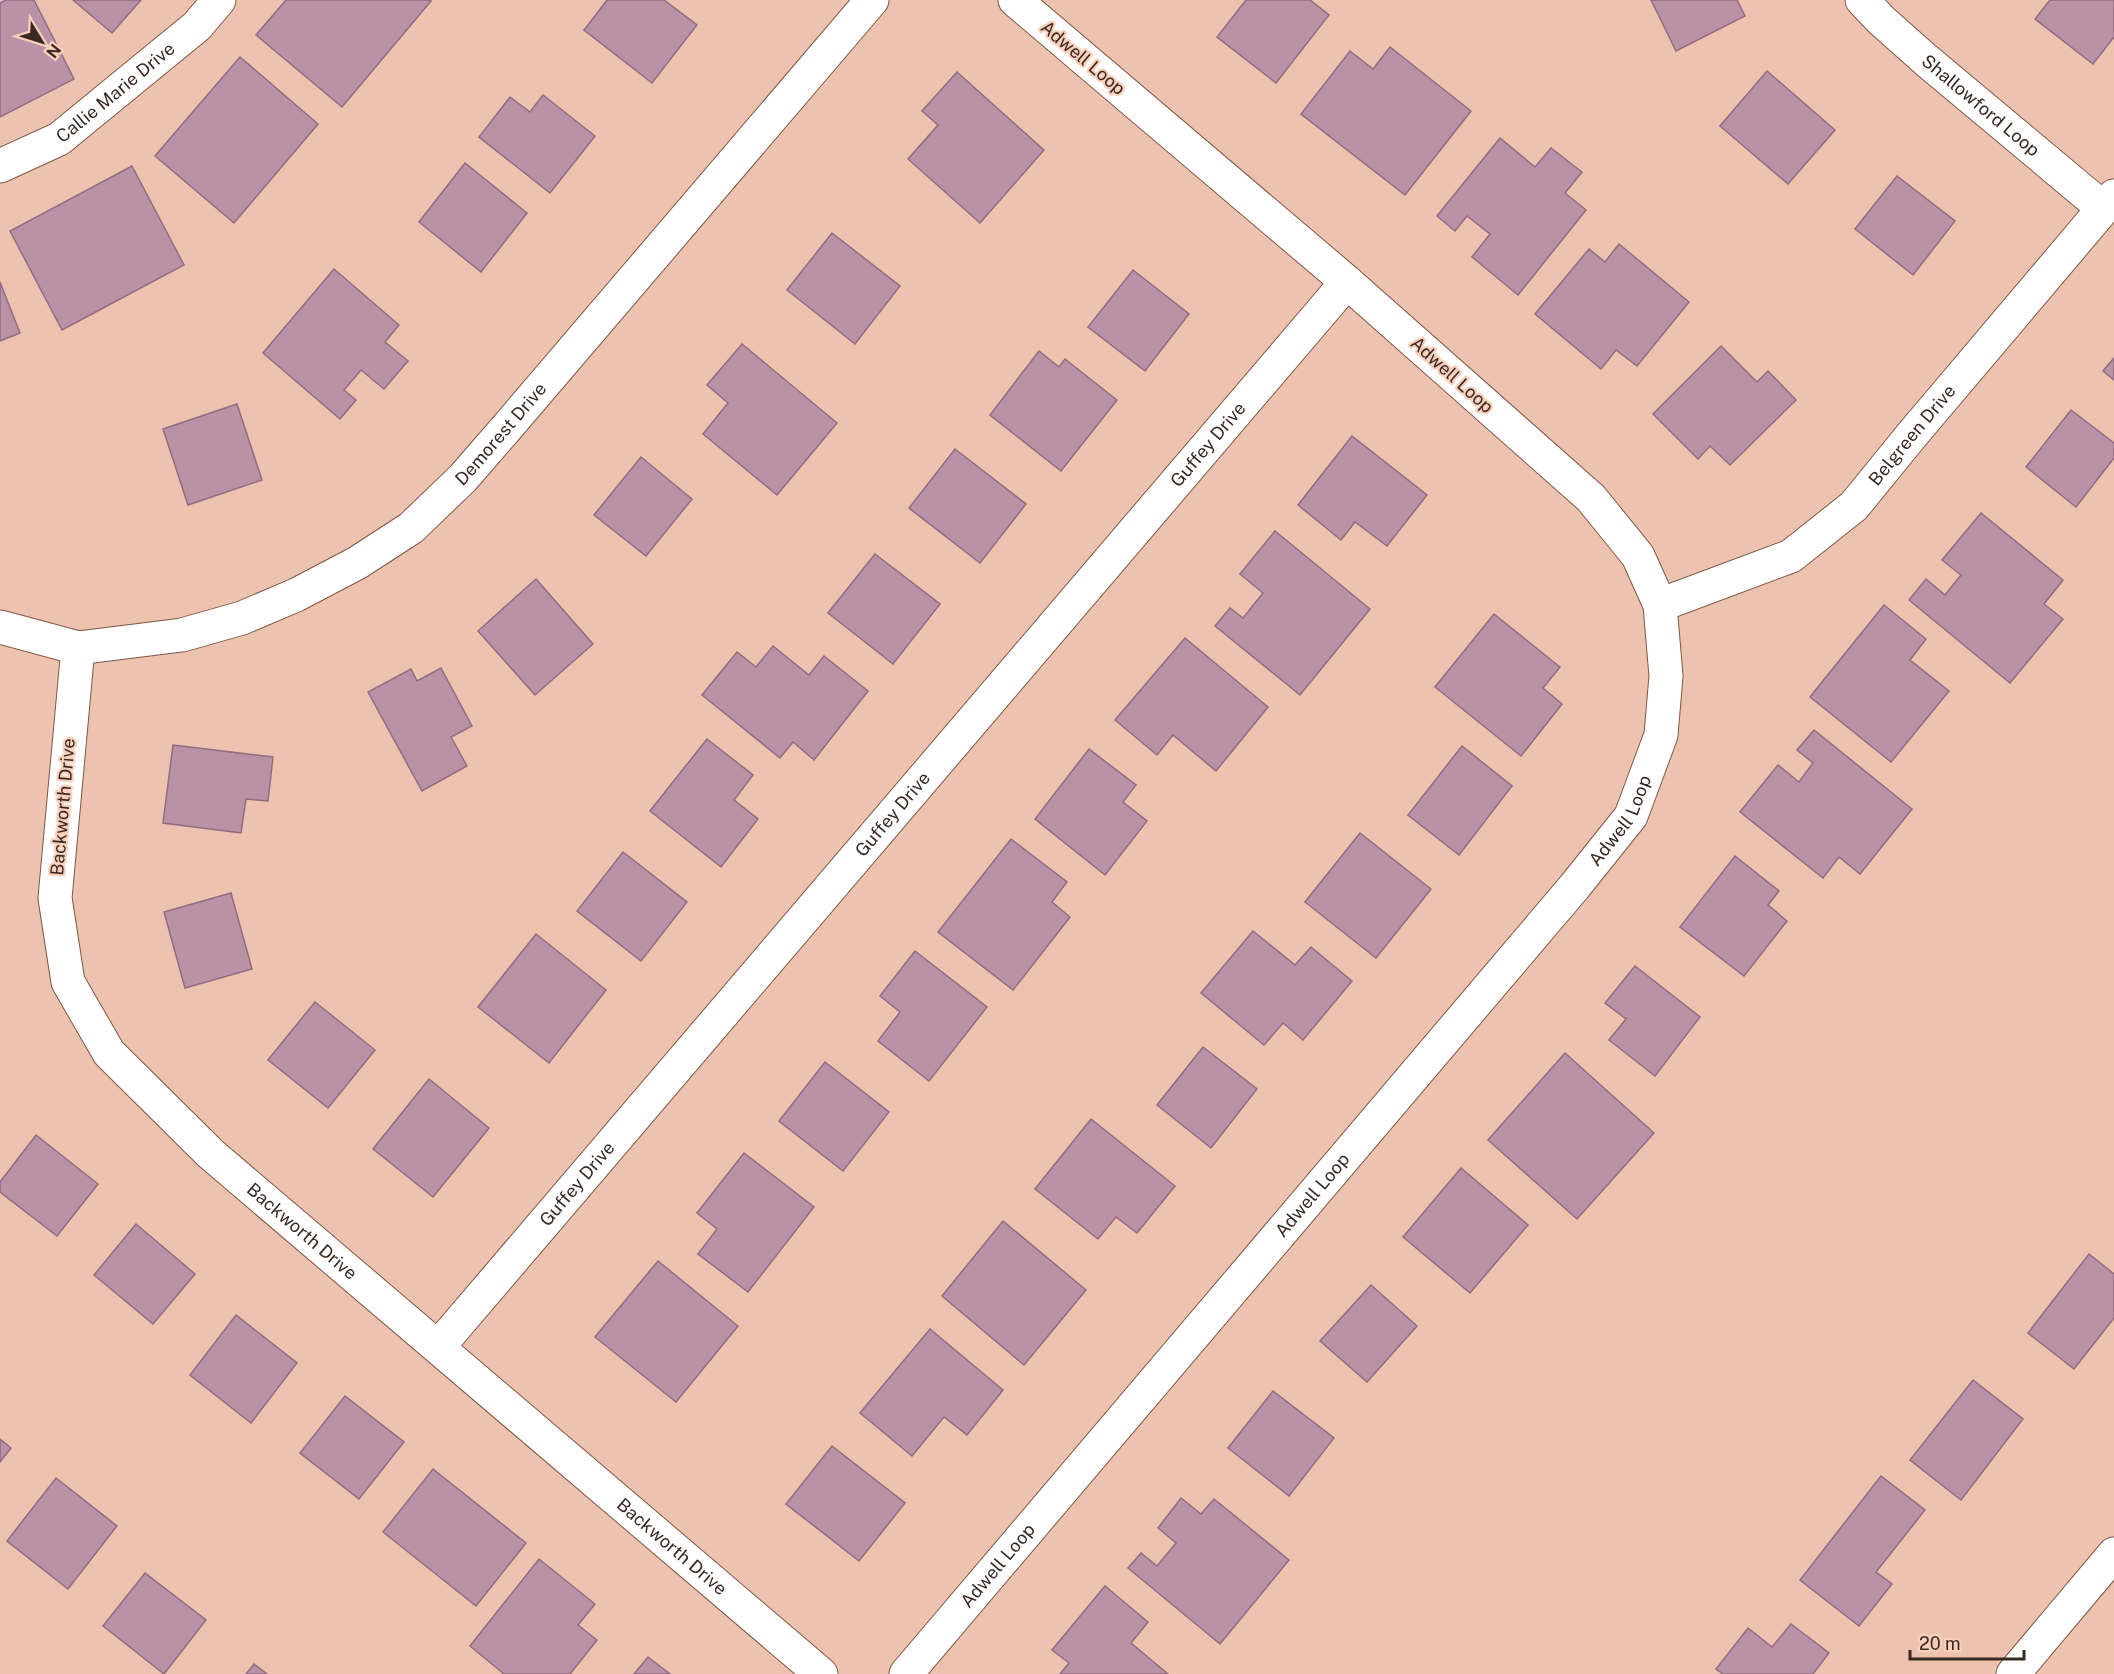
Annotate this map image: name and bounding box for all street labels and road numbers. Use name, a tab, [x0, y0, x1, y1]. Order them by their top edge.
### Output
street label: Adwell Loop	[1037, 16, 1130, 99]
street label: Callie Marie Drive	[52, 38, 179, 147]
street label: Shallowford Loop	[1918, 50, 2044, 161]
street label: Adwell Loop	[1407, 332, 1498, 417]
street label: Demorest Drive	[451, 378, 551, 490]
street label: Belgreen Drive	[1864, 380, 1960, 489]
street label: Guffey Drive	[1166, 398, 1250, 491]
street label: Backworth Drive	[46, 737, 79, 876]
street label: Guffey Drive	[850, 767, 934, 861]
street label: Adwell Loop	[1584, 772, 1655, 870]
street label: Guffey Drive	[535, 1137, 619, 1230]
street label: Adwell Loop	[1271, 1149, 1354, 1241]
street label: Backworth Drive	[243, 1178, 361, 1284]
street label: Backworth Drive	[613, 1494, 731, 1599]
street label: Adwell Loop	[956, 1519, 1039, 1612]

